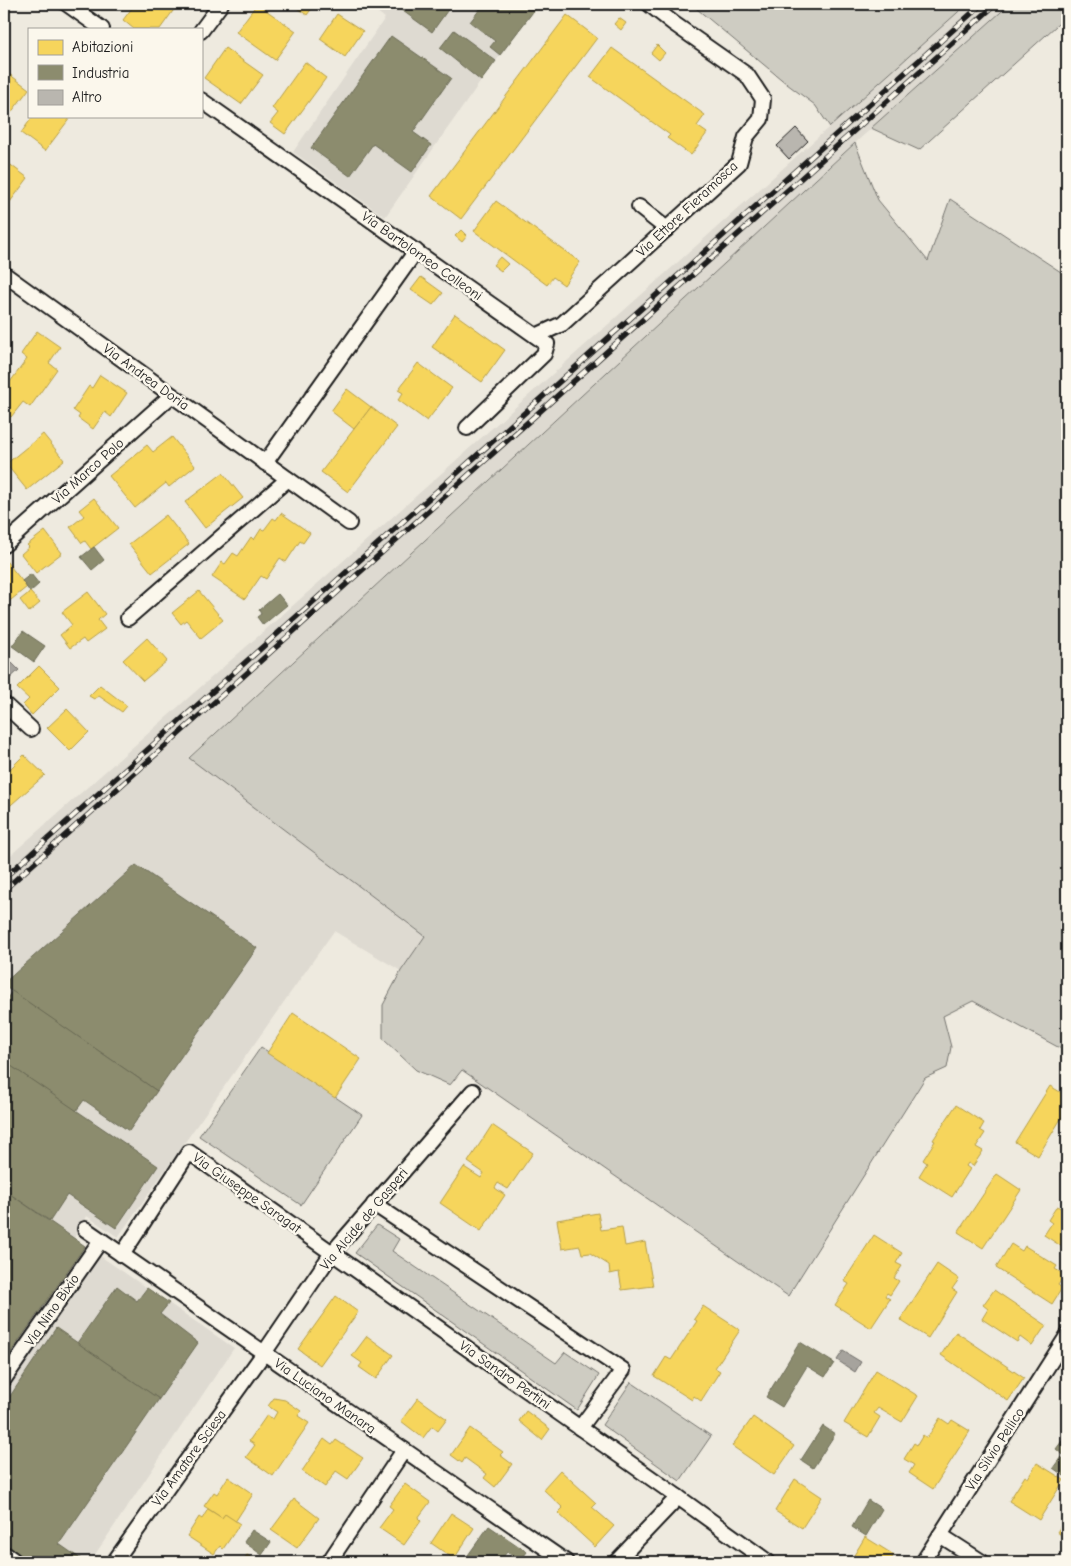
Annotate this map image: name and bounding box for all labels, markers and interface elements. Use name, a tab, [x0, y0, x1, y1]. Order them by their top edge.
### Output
legend	[28, 28, 202, 118]
text: Abitazioni	[72, 38, 133, 56]
text: Industria	[72, 64, 129, 82]
text: Altro	[72, 88, 102, 106]
street label: Via Ettore Fieramosca	[633, 158, 741, 260]
street label: Via Bartolomeo Colleoni	[358, 208, 486, 304]
street label: Via Andrea Doria	[100, 340, 192, 414]
street label: Via Marco Polo	[49, 434, 127, 508]
street label: Via Giuseppe Saragat	[190, 1149, 305, 1237]
street label: Via Alcide de Gasperi	[316, 1164, 412, 1274]
street label: Via Nino Bixio	[21, 1271, 83, 1349]
street label: Via Sandro Pertini	[456, 1337, 554, 1413]
street label: Via Luciano Manara	[271, 1355, 379, 1437]
street label: Via Silvio Pellico	[962, 1404, 1028, 1494]
street label: Via Amatore Sciesa	[148, 1406, 230, 1510]

